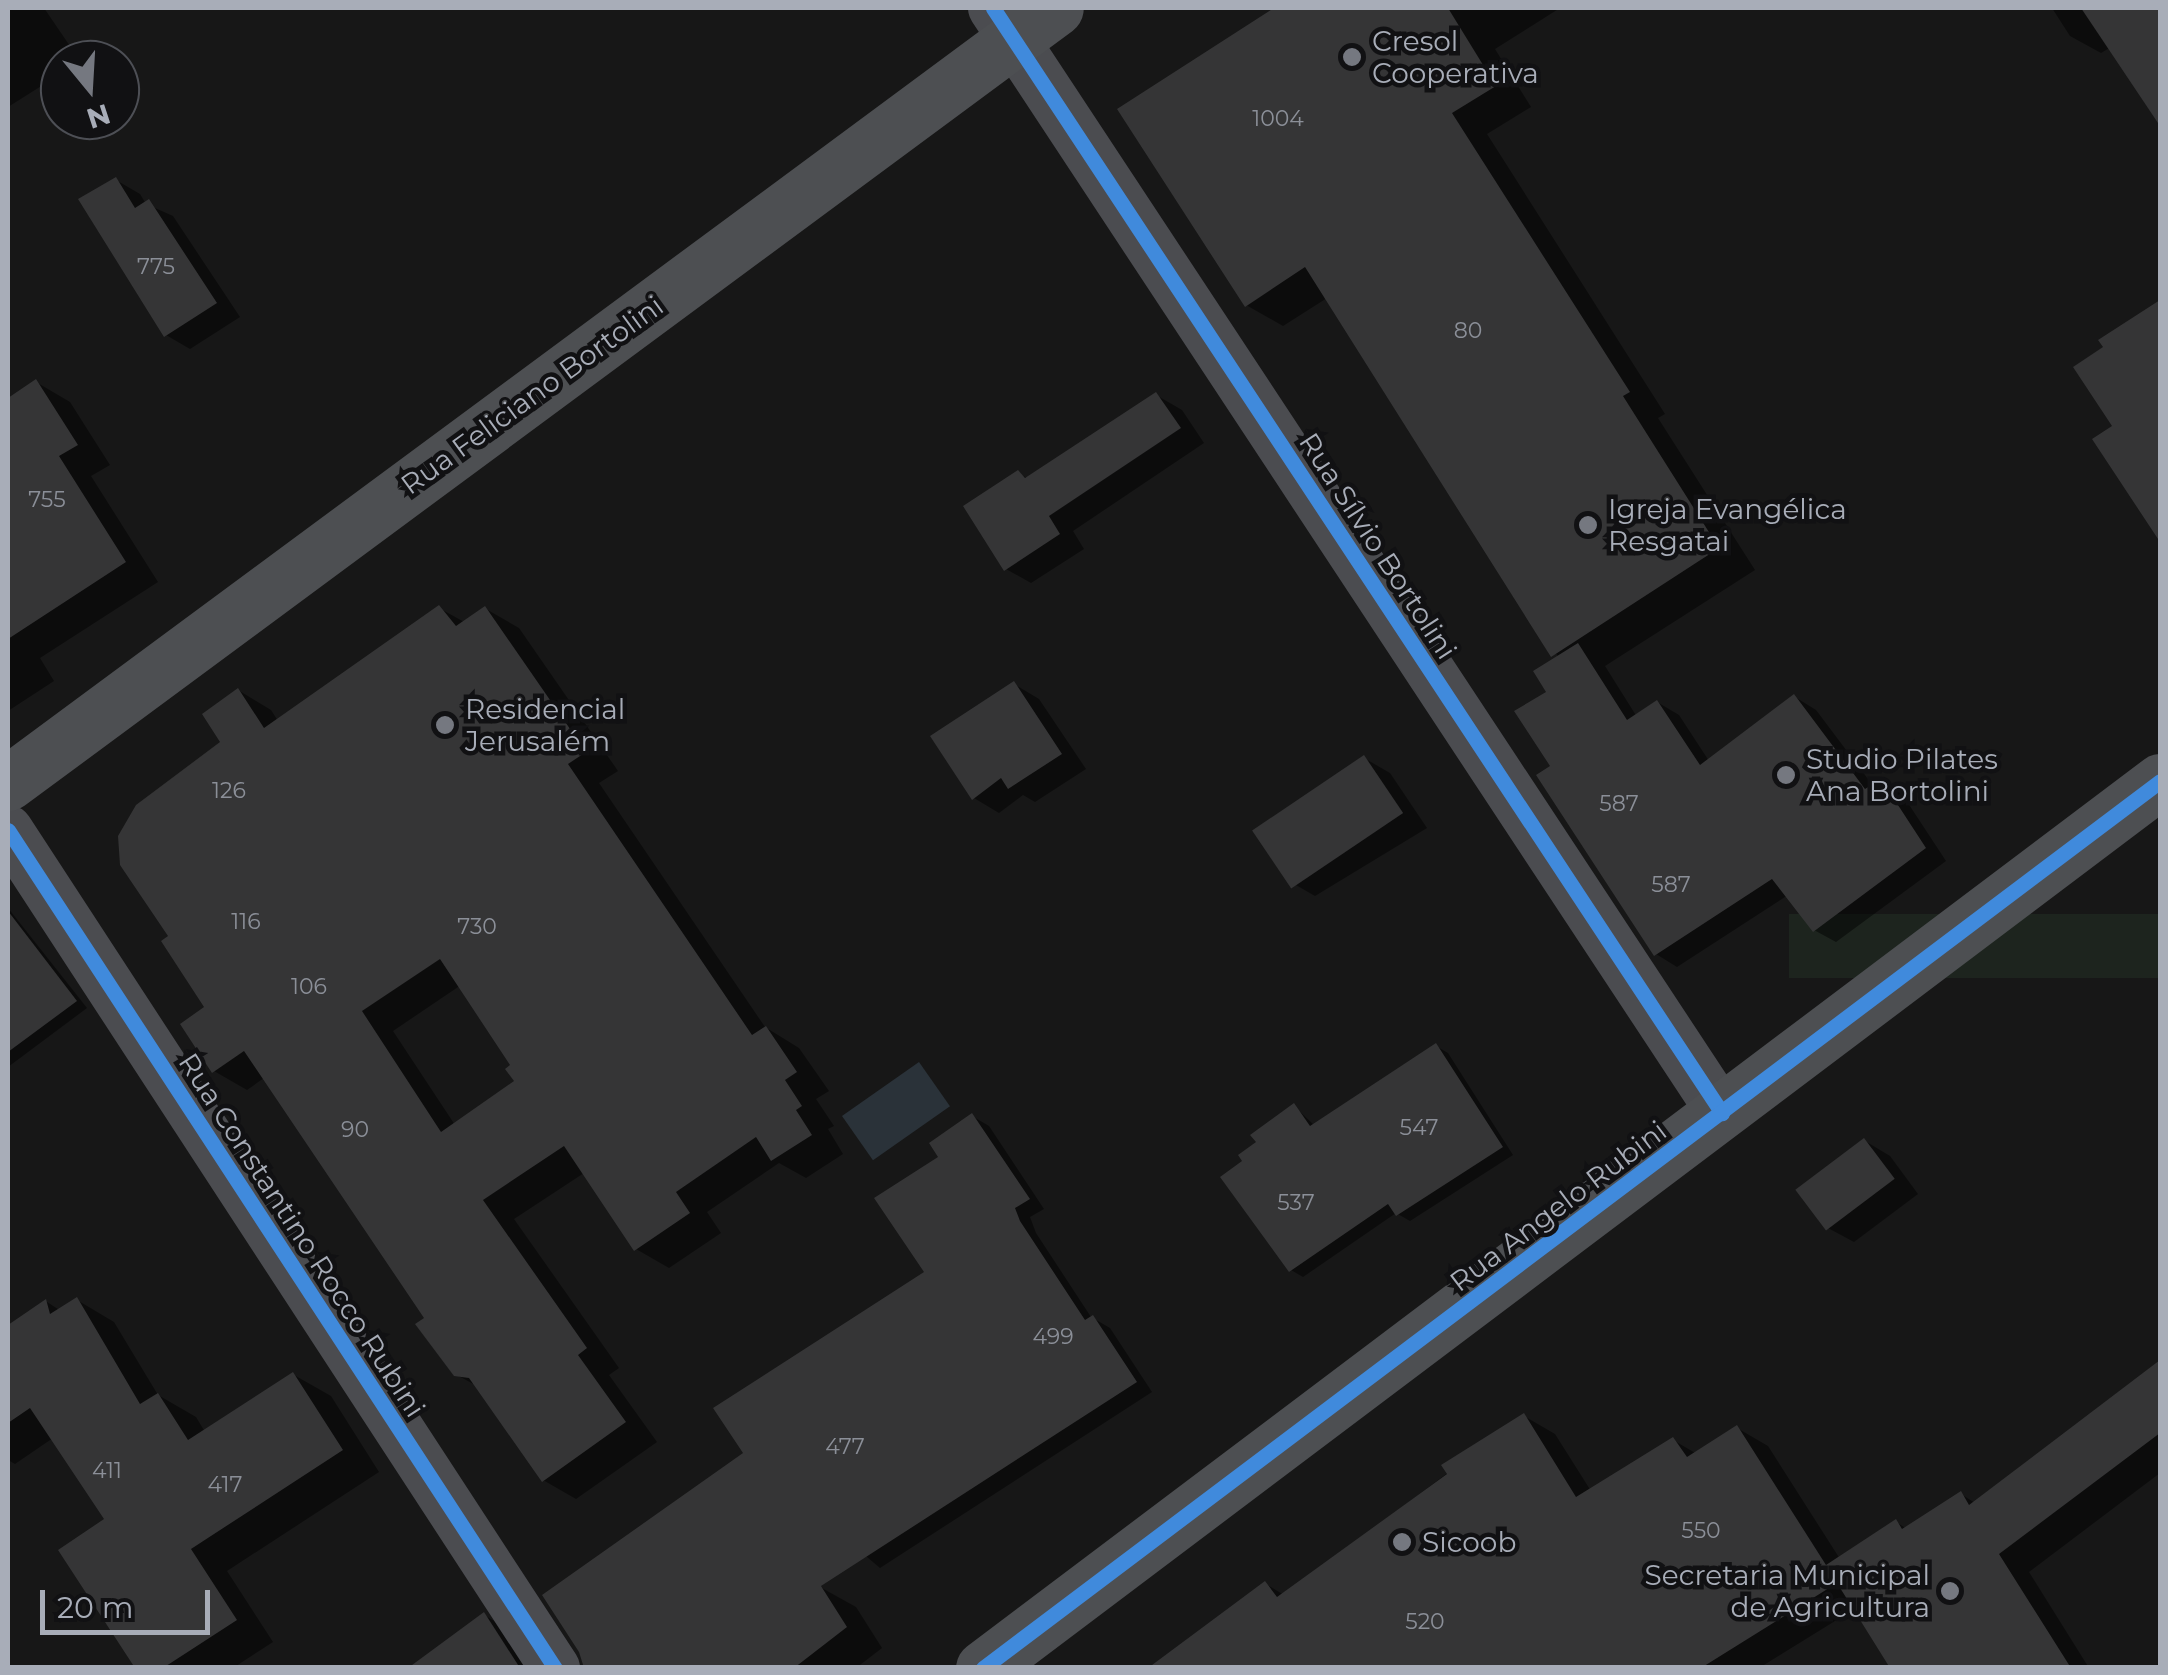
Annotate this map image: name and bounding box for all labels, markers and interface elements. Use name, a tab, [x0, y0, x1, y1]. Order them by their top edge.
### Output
place label: Cresol Cooperativa	[1372, 24, 1539, 90]
north arrow	[40, 40, 140, 140]
marker: Cresol Cooperativa	[1341, 46, 1363, 68]
text: N	[83, 97, 115, 136]
house number: 1004	[1252, 106, 1304, 132]
house number: 775	[137, 254, 175, 280]
street label: Rua Feliciano Bortolini	[394, 289, 670, 501]
house number: 80	[1454, 318, 1482, 344]
street label: Rua Sílvio Bortolini	[1292, 427, 1464, 665]
house number: 755	[28, 487, 66, 513]
place label: Igreja Evangélica Resgatai	[1608, 492, 1847, 558]
marker: Igreja Evangélica Resgatai	[1577, 514, 1599, 536]
place label: Residencial Jerusalém	[465, 692, 625, 758]
marker: Residencial Jerusalém	[434, 714, 456, 736]
place label: Studio Pilates Ana Bortolini	[1806, 742, 1998, 808]
marker: Studio Pilates Ana Bortolini	[1775, 764, 1797, 786]
house number: 126	[212, 778, 246, 804]
house number: 587	[1599, 791, 1639, 817]
house number: 587	[1651, 872, 1691, 898]
house number: 116	[231, 909, 261, 935]
house number: 730	[457, 914, 497, 940]
house number: 106	[291, 974, 327, 1000]
street label: Rua Constantino Rocco Rubini	[172, 1047, 432, 1423]
street label: Rua Angelo Rubini	[1443, 1114, 1673, 1298]
house number: 547	[1400, 1115, 1438, 1141]
house number: 90	[341, 1117, 369, 1143]
house number: 537	[1277, 1190, 1315, 1216]
house number: 499	[1032, 1324, 1074, 1350]
house number: 477	[825, 1434, 865, 1460]
house number: 411	[92, 1458, 122, 1484]
house number: 417	[208, 1472, 242, 1498]
house number: 550	[1681, 1518, 1721, 1544]
place label: Sicoob	[1422, 1525, 1516, 1559]
marker: Sicoob	[1391, 1531, 1413, 1553]
place label: Secretaria Municipal de Agricultura	[1645, 1558, 1930, 1624]
scale bar	[45, 1570, 215, 1632]
marker: Secretaria Municipal de Agricultura	[1939, 1580, 1961, 1602]
text: 20 m	[57, 1589, 134, 1626]
house number: 520	[1405, 1609, 1445, 1635]

